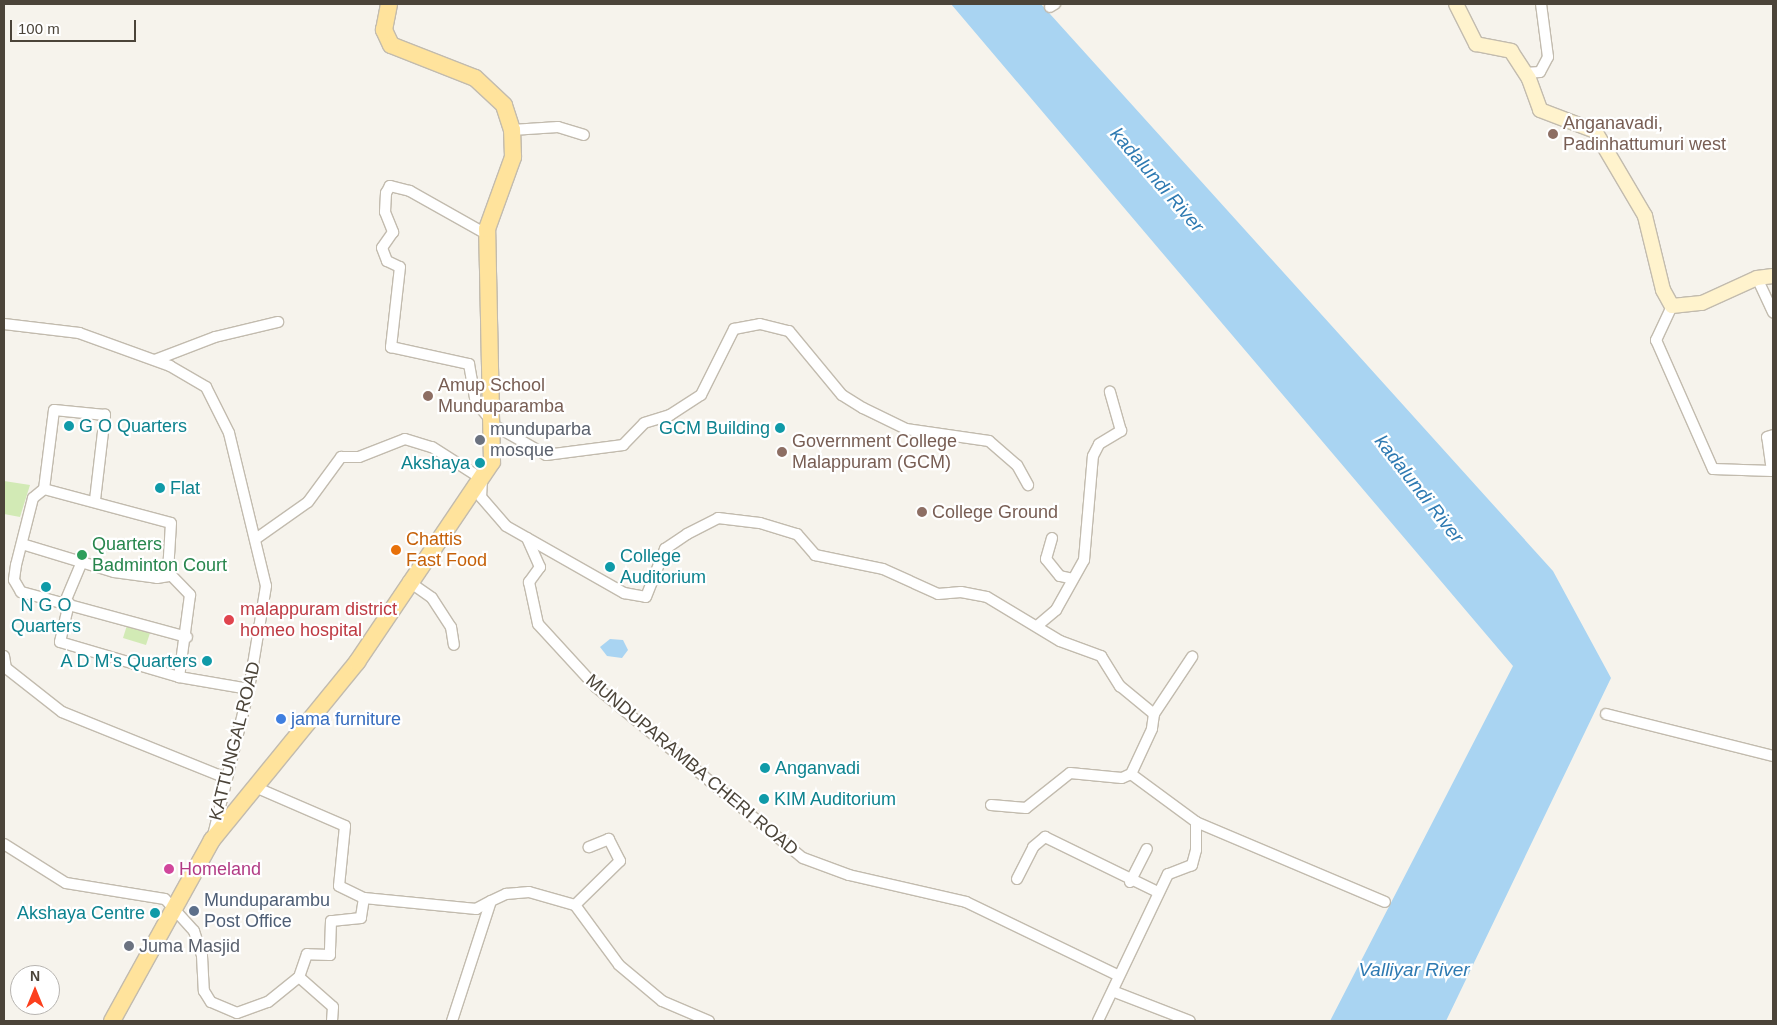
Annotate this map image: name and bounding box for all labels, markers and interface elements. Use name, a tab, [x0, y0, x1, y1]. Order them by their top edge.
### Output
scale bar	[12, 10, 139, 42]
text: 100 m	[18, 20, 60, 37]
place label: Anganavadi, Padinhattumuri west	[1563, 113, 1726, 156]
water label: kadalundi River	[1105, 123, 1209, 237]
marker: Anganavadi, Padinhattumuri west	[1547, 128, 1559, 140]
place label: Amup School Munduparamba	[438, 375, 564, 418]
marker: Amup School Munduparamba	[422, 390, 434, 402]
place label: G O Quarters	[79, 415, 187, 437]
place label: GCM Building	[659, 417, 770, 439]
place label: munduparba mosque	[490, 419, 591, 462]
marker: G O Quarters	[63, 420, 75, 432]
marker: GCM Building	[774, 422, 786, 434]
water label: kadalundi River	[1370, 430, 1468, 548]
place label: Government College Malappuram (GCM)	[792, 431, 957, 474]
marker: munduparba mosque	[474, 434, 486, 446]
marker: Government College Malappuram (GCM)	[776, 446, 788, 458]
place label: Akshaya	[401, 452, 470, 474]
marker: Akshaya	[474, 457, 486, 469]
place label: Flat	[170, 477, 200, 499]
marker: Flat	[154, 482, 166, 494]
place label: College Ground	[932, 501, 1058, 523]
marker: College Ground	[916, 506, 928, 518]
place label: Chattis Fast Food	[406, 529, 487, 572]
place label: Quarters Badminton Court	[92, 534, 227, 576]
marker: Chattis Fast Food	[390, 544, 402, 556]
place label: College Auditorium	[620, 546, 706, 588]
marker: Quarters Badminton Court	[76, 549, 88, 561]
marker: College Auditorium	[604, 561, 616, 573]
marker: N G O Quarters	[40, 581, 52, 593]
place label: N G O Quarters	[11, 595, 81, 638]
place label: malappuram district homeo hospital	[240, 599, 397, 642]
marker: malappuram district homeo hospital	[222, 613, 236, 627]
place label: A D M's Quarters	[60, 650, 197, 672]
marker: A D M's Quarters	[201, 655, 213, 667]
street label: KATTUNGAL ROAD	[205, 659, 265, 823]
street label: MUNDUPARAMBA CHERI ROAD	[581, 669, 803, 861]
place label: jama furniture	[291, 708, 401, 730]
marker: jama furniture	[275, 713, 287, 725]
place label: Anganvadi	[775, 757, 860, 779]
marker: Anganvadi	[759, 762, 771, 774]
place label: KIM Auditorium	[774, 788, 897, 810]
marker: KIM Auditorium	[758, 793, 770, 805]
place label: Homeland	[179, 858, 261, 880]
marker: Homeland	[163, 863, 175, 875]
place label: Munduparambu Post Office	[204, 890, 330, 932]
place label: Akshaya Centre	[17, 902, 145, 924]
marker: Munduparambu Post Office	[188, 905, 200, 917]
marker: Akshaya Centre	[149, 907, 161, 919]
place label: Juma Masjid	[139, 935, 240, 957]
marker: Juma Masjid	[123, 940, 135, 952]
water label: Valliyar River	[1358, 959, 1470, 981]
north arrow	[10, 965, 60, 1015]
text: N	[30, 968, 40, 984]

